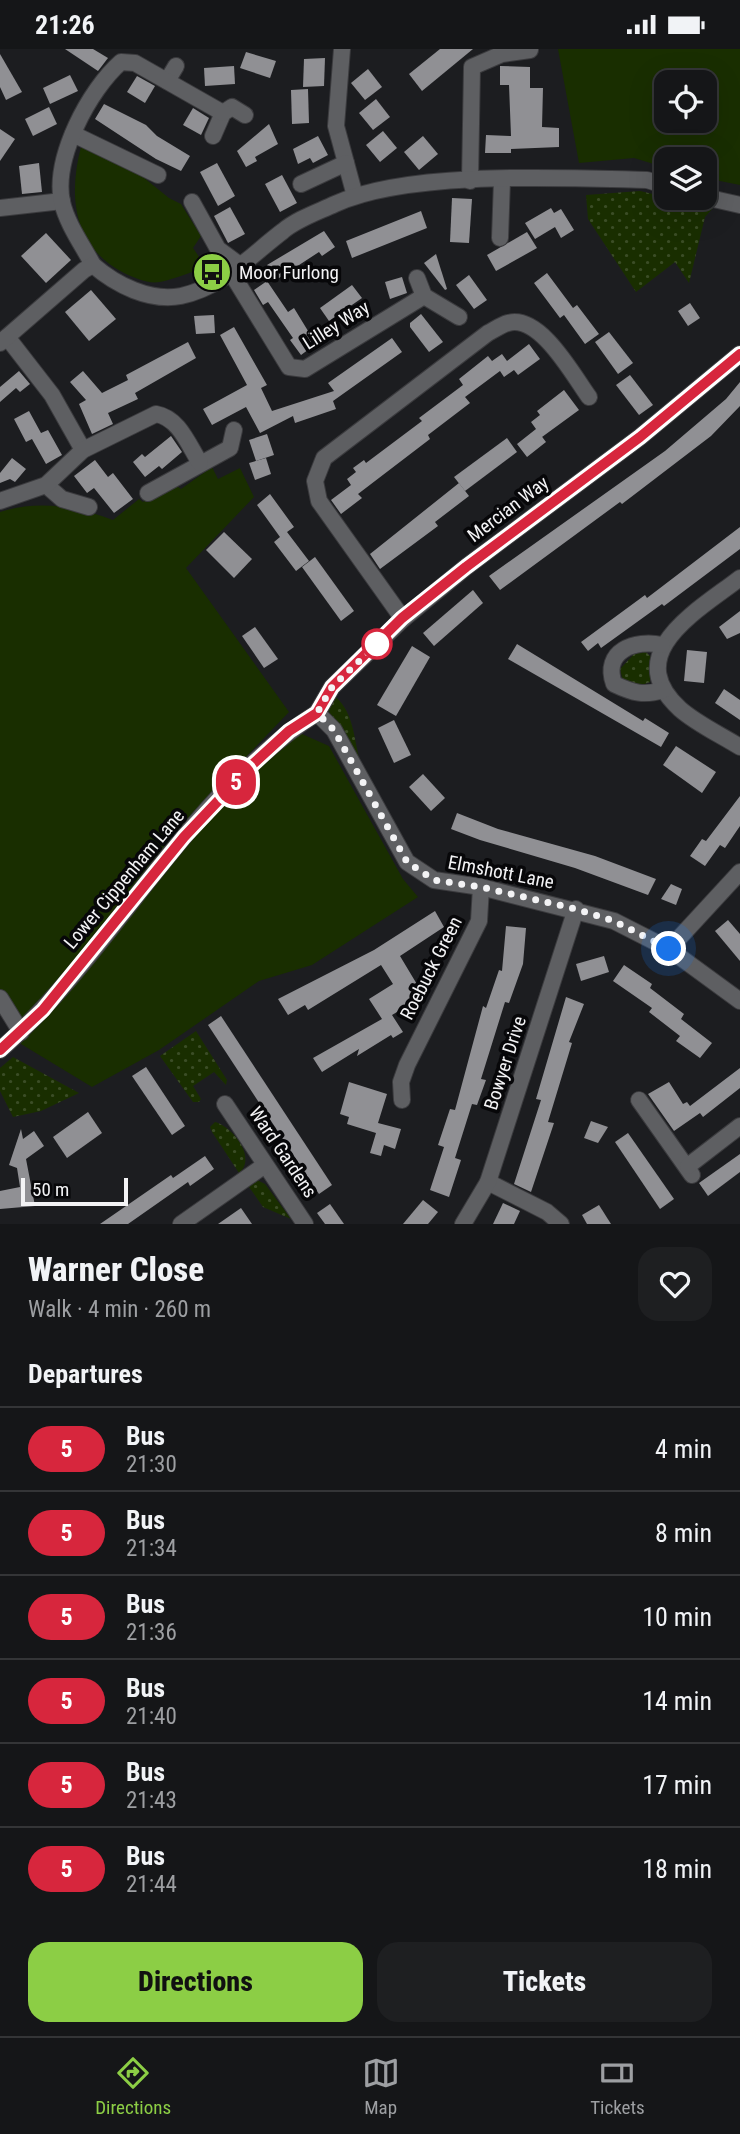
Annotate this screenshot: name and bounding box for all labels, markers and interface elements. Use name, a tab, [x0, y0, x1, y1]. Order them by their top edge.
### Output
text: 21:26	[35, 10, 95, 40]
map controls	[654, 70, 717, 210]
button: locate	[654, 70, 717, 133]
button: layers	[654, 147, 717, 210]
bus stop icon: Moor Furlong	[191, 251, 233, 293]
place label: Moor Furlong	[239, 261, 339, 284]
street label: Lilley Way	[298, 296, 374, 354]
street label: Mercian Way	[463, 471, 553, 547]
unlabelled marker	[362, 629, 392, 659]
line badge: 5	[213, 759, 259, 805]
text: 5	[230, 768, 242, 796]
street label: Lower Cippenham Lane	[59, 804, 189, 953]
street label: Elmshott Lane	[446, 850, 556, 894]
street label: Roebuck Green	[395, 913, 467, 1023]
your location	[651, 931, 686, 966]
street label: Bowyer Drive	[479, 1013, 531, 1113]
street label: Ward Gardens	[244, 1102, 322, 1202]
scale bar	[21, 1175, 128, 1207]
text: 50 m	[32, 1178, 69, 1201]
button: heart	[638, 1247, 712, 1321]
text: Warner Close	[28, 1250, 204, 1289]
text: Walk · 4 min · 260 m	[28, 1296, 211, 1323]
text: Departures	[28, 1359, 143, 1389]
text: Bus	[126, 1421, 165, 1451]
text: 4 min	[655, 1434, 712, 1464]
text: 5	[60, 1435, 73, 1463]
text: 21:30	[126, 1451, 177, 1478]
text: Bus	[126, 1505, 165, 1535]
text: 8 min	[655, 1518, 712, 1548]
text: 5	[60, 1519, 73, 1547]
text: 21:34	[126, 1535, 177, 1562]
text: Bus	[126, 1589, 165, 1619]
text: 10 min	[642, 1602, 712, 1632]
text: 5	[60, 1603, 73, 1631]
text: 21:36	[126, 1619, 177, 1646]
text: Bus	[126, 1673, 165, 1703]
text: 14 min	[642, 1686, 712, 1716]
text: 5	[60, 1687, 73, 1715]
text: 21:40	[126, 1703, 177, 1730]
text: Bus	[126, 1757, 165, 1787]
text: 17 min	[642, 1770, 712, 1800]
text: 5	[60, 1771, 73, 1799]
text: 21:43	[126, 1787, 177, 1814]
text: Bus	[126, 1841, 165, 1871]
text: 18 min	[642, 1854, 712, 1884]
text: 5	[60, 1855, 73, 1883]
text: 21:44	[126, 1871, 177, 1898]
button: Directions	[28, 1942, 363, 2022]
button: Tickets	[377, 1942, 712, 2022]
tab: Directions	[95, 2054, 171, 2119]
tab: Map	[362, 2054, 400, 2119]
tab: Tickets	[590, 2054, 645, 2119]

